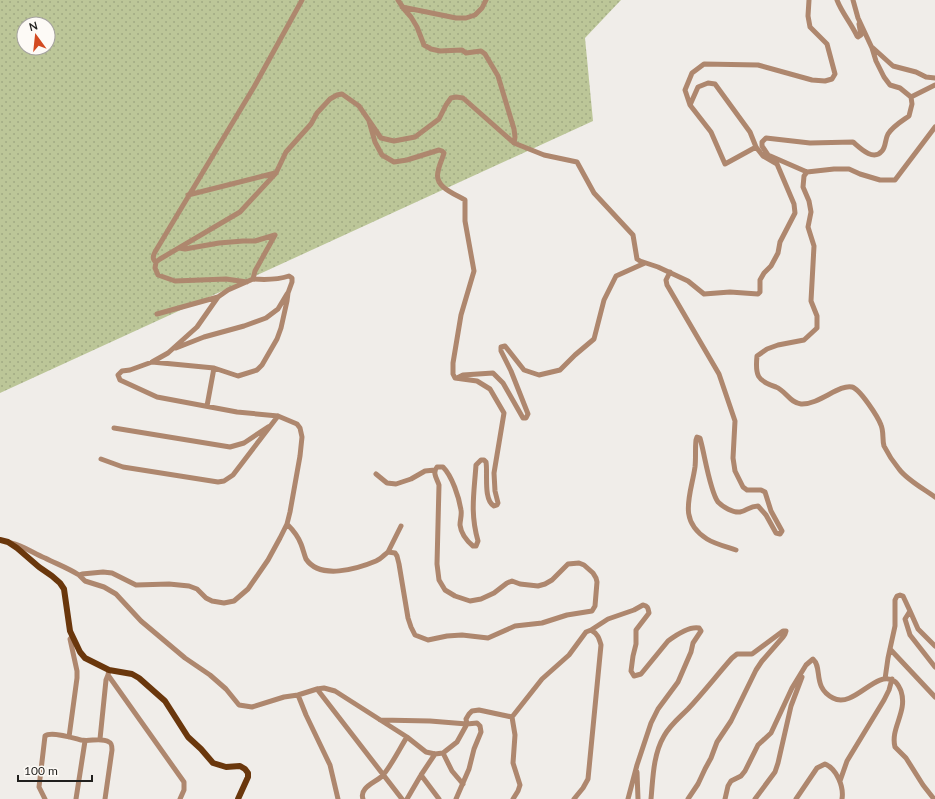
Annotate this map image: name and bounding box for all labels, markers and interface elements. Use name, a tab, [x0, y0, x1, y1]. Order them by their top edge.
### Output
north arrow	[16, 16, 56, 56]
text: N	[28, 18, 39, 33]
scale bar	[18, 757, 92, 783]
text: 100 m	[24, 763, 58, 778]

